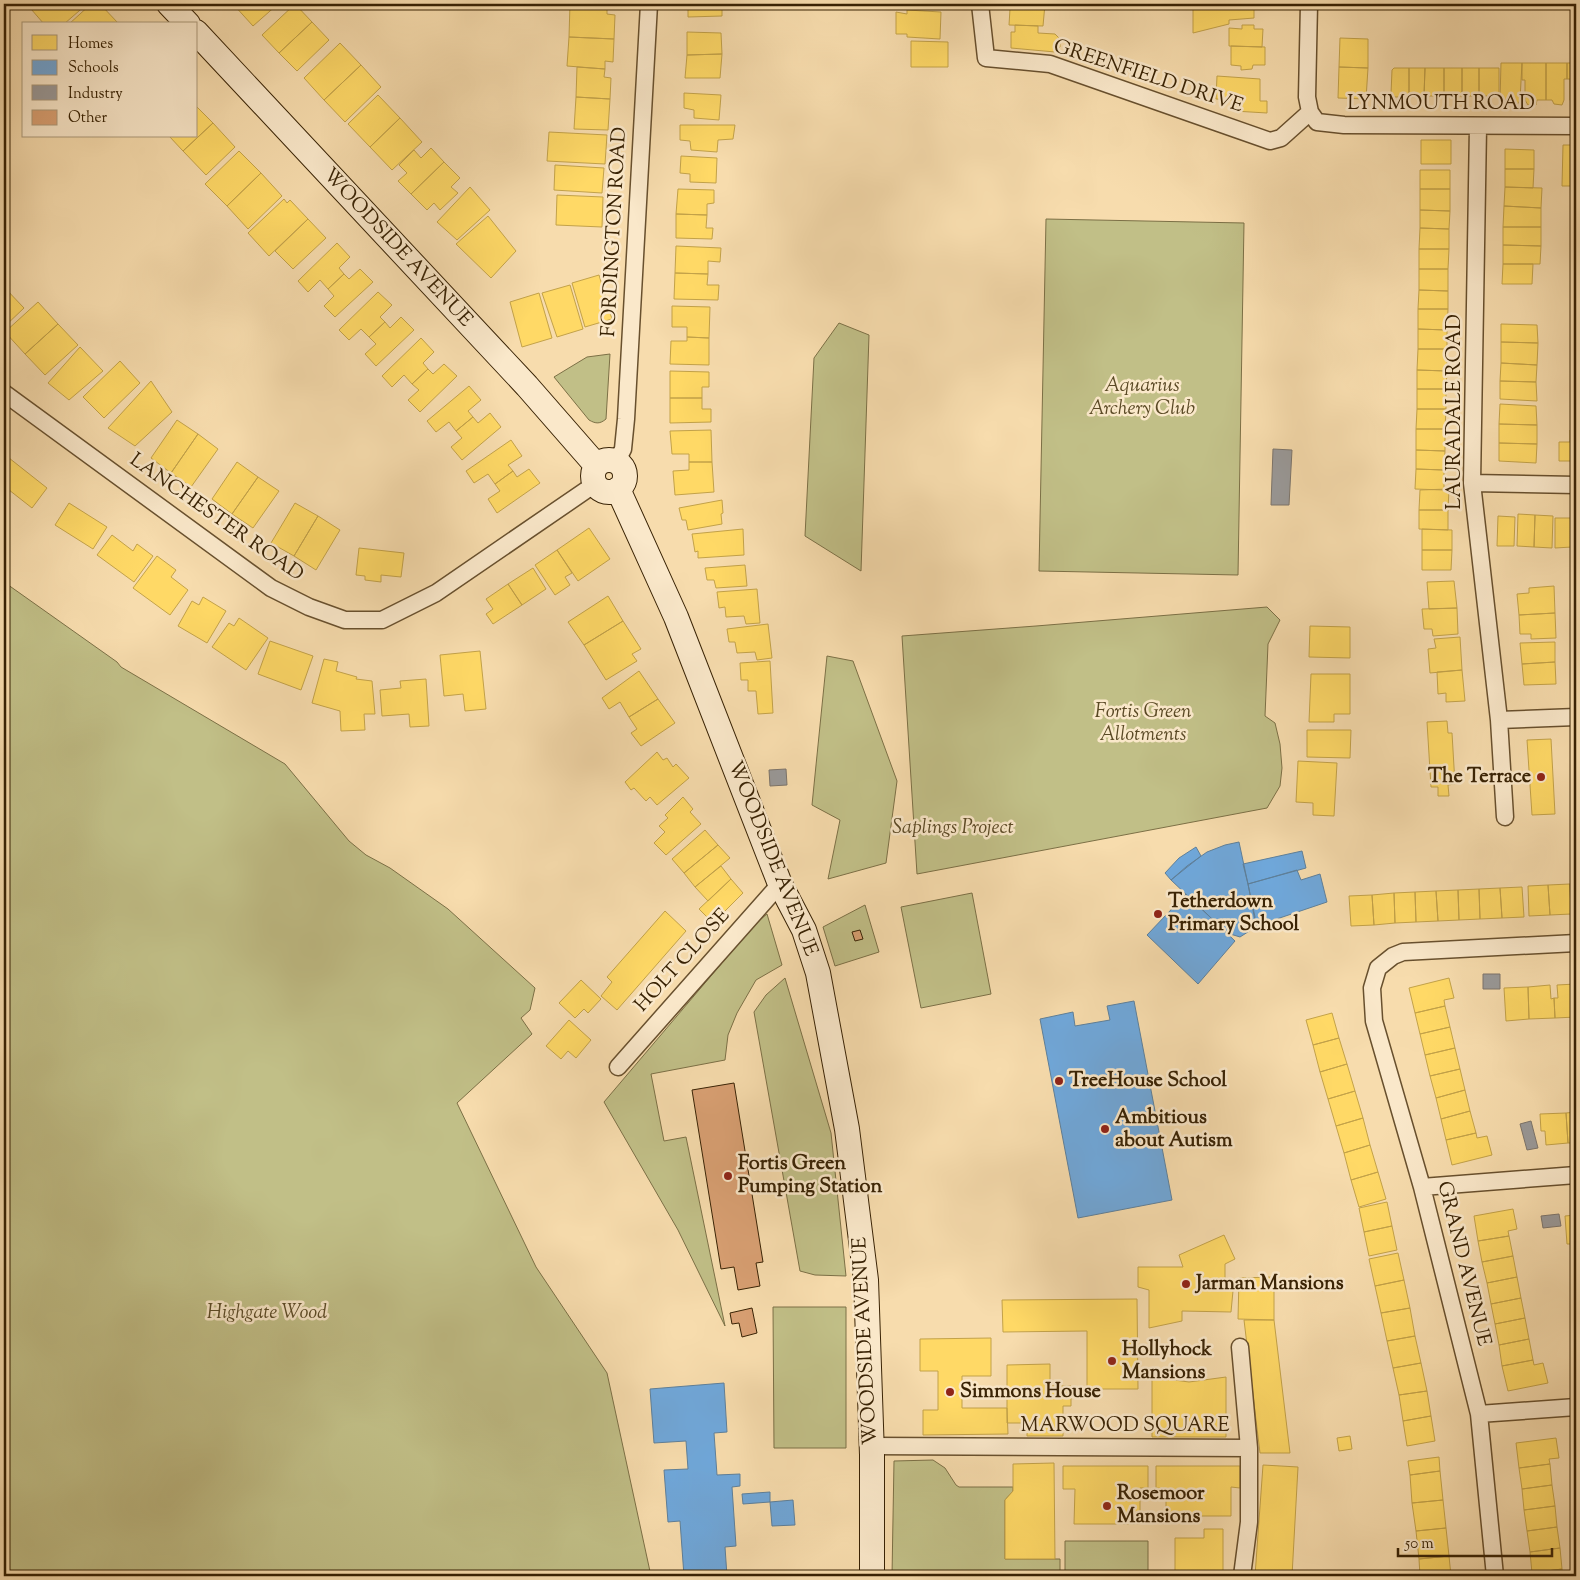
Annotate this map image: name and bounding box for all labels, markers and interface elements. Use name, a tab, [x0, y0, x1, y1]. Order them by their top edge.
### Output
legend	[22, 22, 198, 138]
street label: GREENFIELD DRIVE	[1050, 33, 1246, 121]
text: Homes	[68, 34, 113, 55]
text: Schools	[68, 58, 119, 79]
text: Industry	[68, 84, 123, 105]
street label: LYNMOUTH ROAD	[1347, 90, 1535, 119]
text: Other	[68, 108, 108, 129]
street label: FORDINGTON ROAD	[595, 126, 635, 338]
street label: WOODSIDE AVENUE	[315, 162, 479, 334]
street label: LAURADALE ROAD	[1441, 314, 1470, 510]
park label: Aquarius Archery Club	[1089, 372, 1195, 424]
street label: LANCHESTER ROAD	[123, 447, 309, 589]
park label: Fortis Green Allotments	[1094, 698, 1192, 750]
street label: WOODSIDE AVENUE	[720, 757, 824, 961]
place label: The Terrace	[1428, 763, 1531, 792]
marker: The Terrace	[1535, 771, 1547, 783]
park label: Saplings Project	[892, 814, 1014, 843]
place label: Tetherdown Primary School	[1168, 888, 1300, 940]
street label: HOLT CLOSE	[628, 903, 738, 1019]
marker: Tetherdown Primary School	[1152, 908, 1164, 920]
place label: TreeHouse School	[1069, 1067, 1227, 1096]
marker: TreeHouse School	[1053, 1075, 1065, 1087]
place label: Ambitious about Autism	[1115, 1104, 1233, 1156]
marker: Ambitious about Autism	[1099, 1123, 1111, 1135]
place label: Fortis Green Pumping Station	[738, 1150, 882, 1202]
marker: Fortis Green Pumping Station	[722, 1170, 734, 1182]
street label: GRAND AVENUE	[1428, 1179, 1498, 1349]
street label: WOODSIDE AVENUE	[846, 1236, 886, 1446]
place label: Jarman Mansions	[1194, 1270, 1344, 1299]
marker: Jarman Mansions	[1180, 1278, 1192, 1290]
park label: Highgate Wood	[207, 1299, 327, 1328]
place label: Hollyhock Mansions	[1122, 1336, 1212, 1388]
marker: Hollyhock Mansions	[1106, 1355, 1118, 1367]
place label: Simmons House	[960, 1378, 1101, 1407]
marker: Simmons House	[944, 1386, 956, 1398]
street label: MARWOOD SQUARE	[1021, 1412, 1229, 1441]
place label: Rosemoor Mansions	[1117, 1480, 1205, 1532]
marker: Rosemoor Mansions	[1101, 1500, 1113, 1512]
scale bar	[1398, 1525, 1551, 1557]
text: 50 m	[1404, 1534, 1434, 1555]

